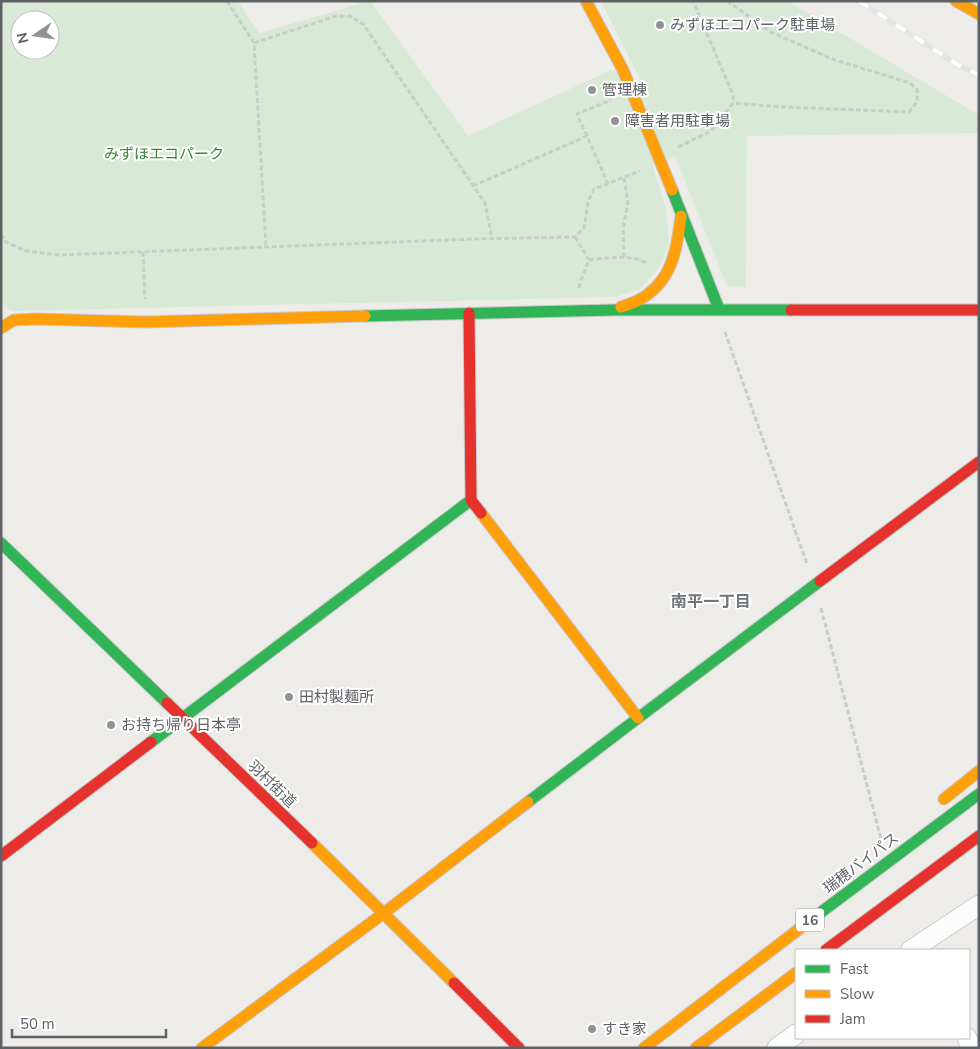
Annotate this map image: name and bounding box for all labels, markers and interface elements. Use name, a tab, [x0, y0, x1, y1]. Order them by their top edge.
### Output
north arrow	[10, 10, 60, 60]
place label: みずほエコパーク駐車場	[670, 15, 835, 35]
marker: みずほエコパーク駐車場	[654, 19, 666, 31]
text: N	[12, 31, 33, 45]
place label: 管理棟	[602, 80, 647, 100]
marker: 管理棟	[586, 84, 598, 96]
place label: 障害者用駐車場	[625, 111, 730, 131]
marker: 障害者用駐車場	[609, 115, 621, 127]
park label: みずほエコパーク	[104, 144, 224, 164]
district label: 南平一丁目	[671, 591, 751, 613]
place label: 田村製麺所	[299, 687, 374, 707]
marker: 田村製麺所	[283, 691, 295, 703]
place label: お持ち帰り日本亭	[121, 715, 241, 735]
marker: お持ち帰り日本亭	[105, 719, 117, 731]
street label: 羽村街道	[243, 756, 301, 812]
street label: 瑞穂バイパス	[819, 828, 903, 898]
road number: 16	[796, 908, 824, 932]
legend	[795, 949, 970, 1039]
text: Fast	[840, 959, 869, 979]
text: Slow	[840, 984, 875, 1004]
scale bar	[12, 1006, 166, 1038]
text: Jam	[839, 1009, 866, 1029]
text: 50 m	[20, 1014, 55, 1034]
place label: すき家	[602, 1019, 647, 1039]
marker: すき家	[586, 1023, 598, 1035]

